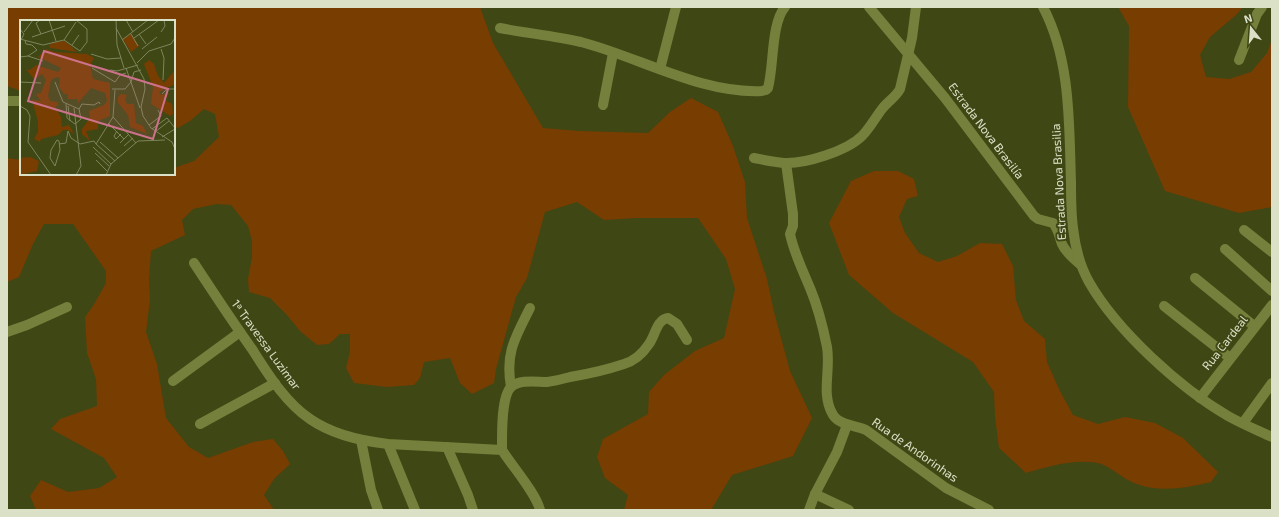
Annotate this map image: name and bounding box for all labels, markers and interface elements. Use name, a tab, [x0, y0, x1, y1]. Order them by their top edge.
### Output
north arrow	[1231, 8, 1271, 48]
text: N	[1242, 11, 1254, 25]
inset map	[20, 20, 175, 175]
street label: Estrada Nova Brasilía	[946, 80, 1028, 181]
street label: Estrada Nova Brasilia	[1048, 123, 1068, 241]
street label: 1ª Travessa Luzimar	[229, 297, 304, 392]
street label: Rua Cardeal	[1199, 312, 1250, 372]
street label: Rua de Andorinhas	[870, 414, 961, 484]

